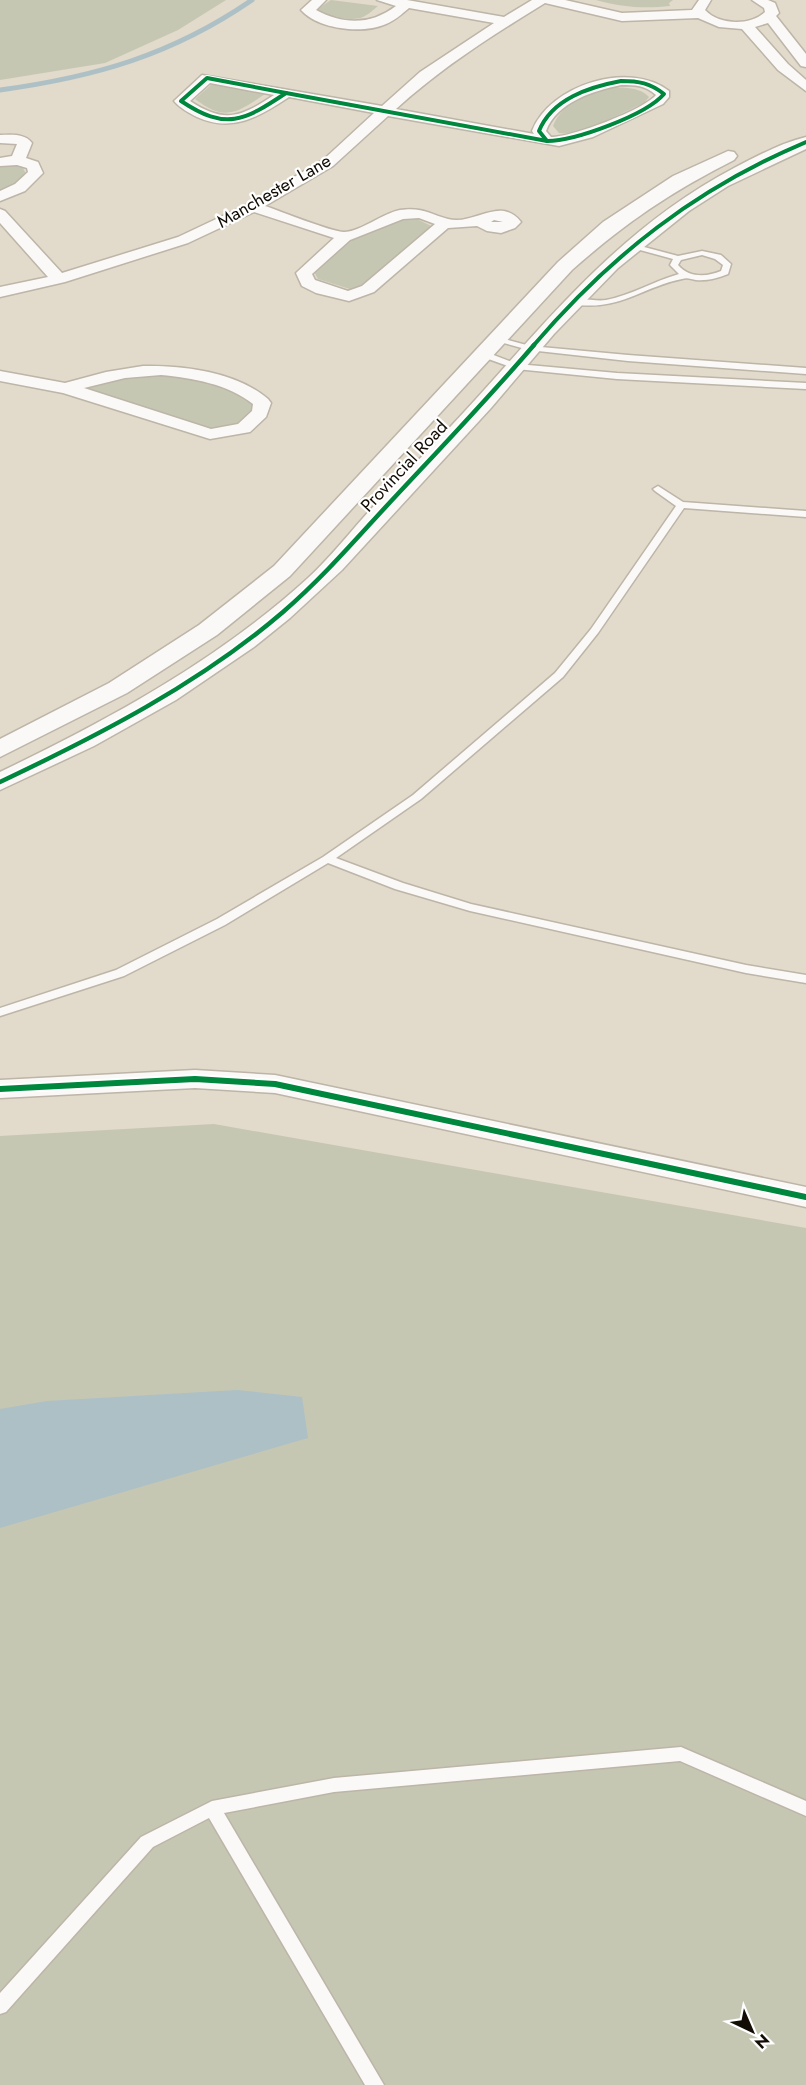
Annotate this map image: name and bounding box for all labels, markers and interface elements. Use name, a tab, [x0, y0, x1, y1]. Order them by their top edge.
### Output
street label: Manchester Lane	[212, 148, 336, 234]
street label: Provincial Road	[354, 414, 454, 518]
north arrow	[722, 2001, 782, 2061]
text: N	[750, 2029, 775, 2054]

